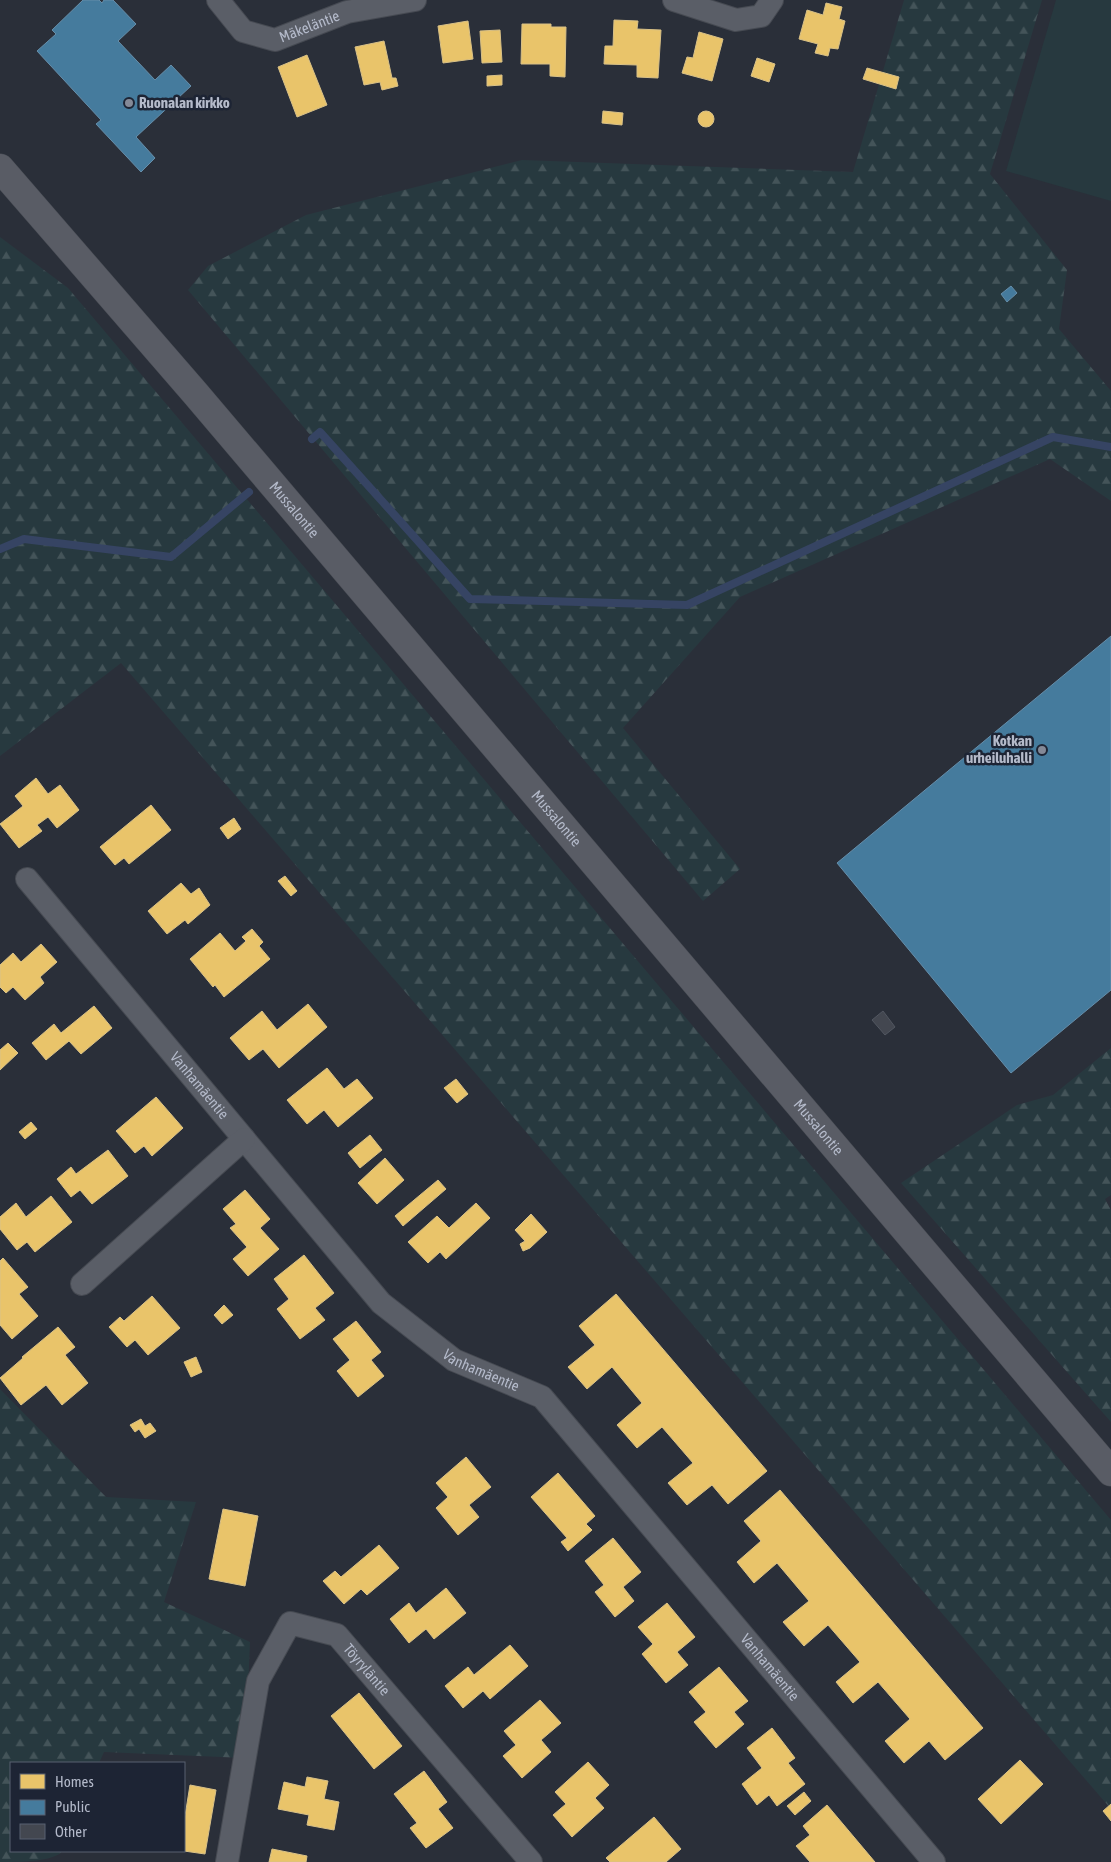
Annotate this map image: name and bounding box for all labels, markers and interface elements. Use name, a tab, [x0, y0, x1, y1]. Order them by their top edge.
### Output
street label: Mäkeläntie	[277, 7, 342, 45]
place label: Ruonalan kirkko	[139, 94, 230, 111]
marker: Ruonalan kirkko	[123, 97, 135, 109]
street label: Mussalontie	[266, 478, 323, 541]
place label: Kotkan urheiluhalli	[966, 732, 1032, 766]
marker: Kotkan urheiluhalli	[1036, 744, 1048, 756]
street label: Mussalontie	[528, 787, 585, 850]
street label: Vanhamäentie	[167, 1048, 233, 1122]
street label: Mussalontie	[790, 1096, 847, 1158]
street label: Vanhamäentie	[440, 1346, 522, 1395]
street label: Vanhamäentie	[737, 1630, 803, 1704]
street label: Töyryläntie	[340, 1640, 394, 1699]
legend	[10, 1762, 185, 1852]
text: Homes	[55, 1773, 94, 1790]
text: Public	[55, 1798, 90, 1815]
text: Other	[55, 1823, 87, 1840]

